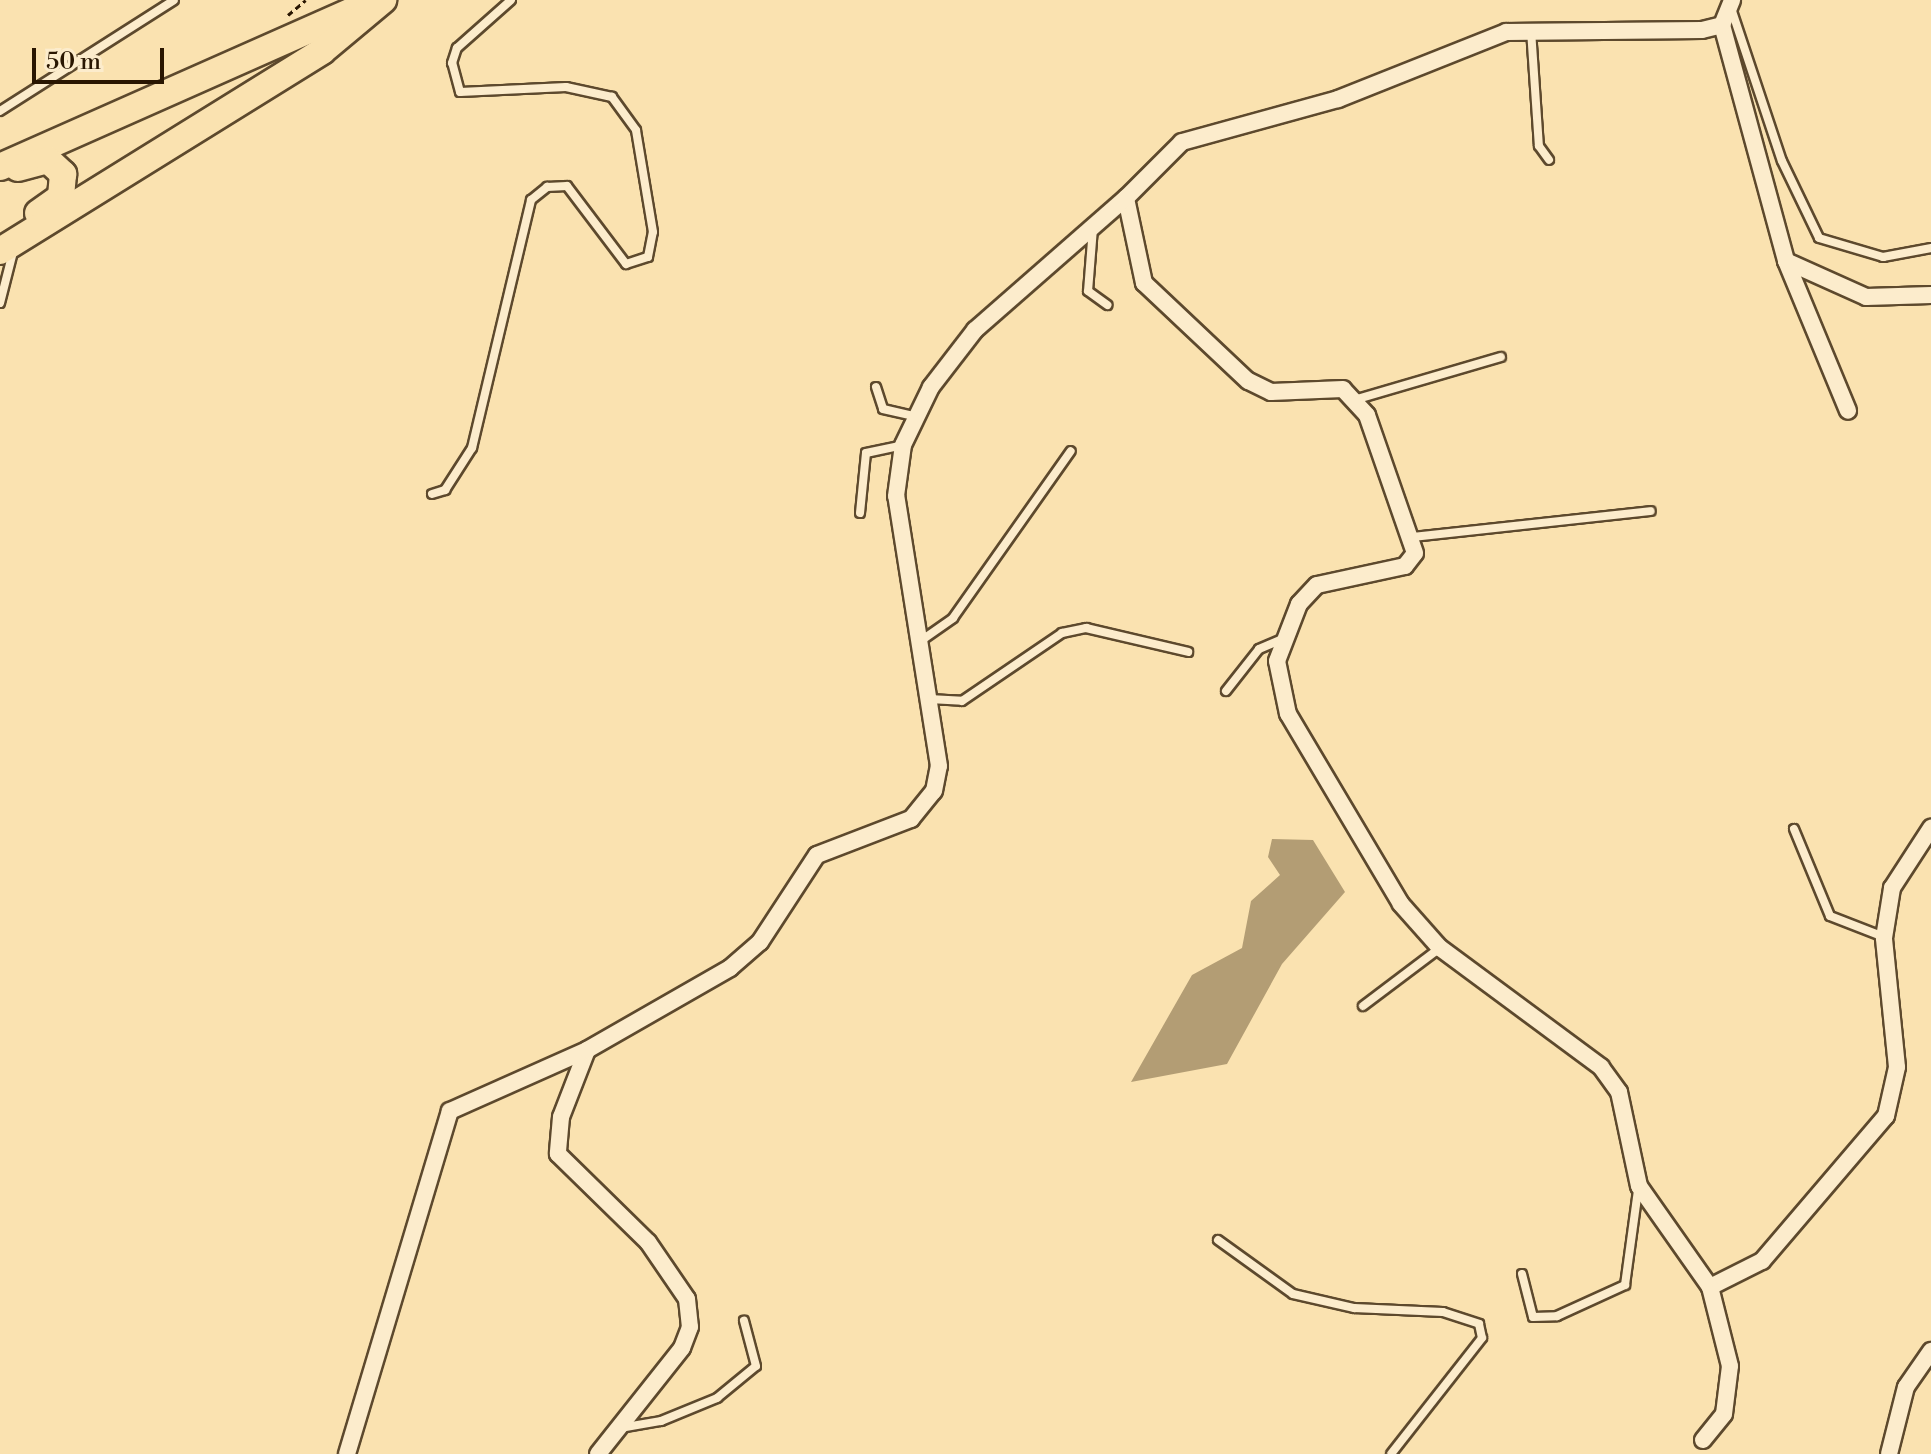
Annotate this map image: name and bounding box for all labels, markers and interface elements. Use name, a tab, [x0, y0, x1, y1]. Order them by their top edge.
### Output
scale bar	[36, 32, 168, 82]
text: 50 m	[46, 47, 101, 77]

